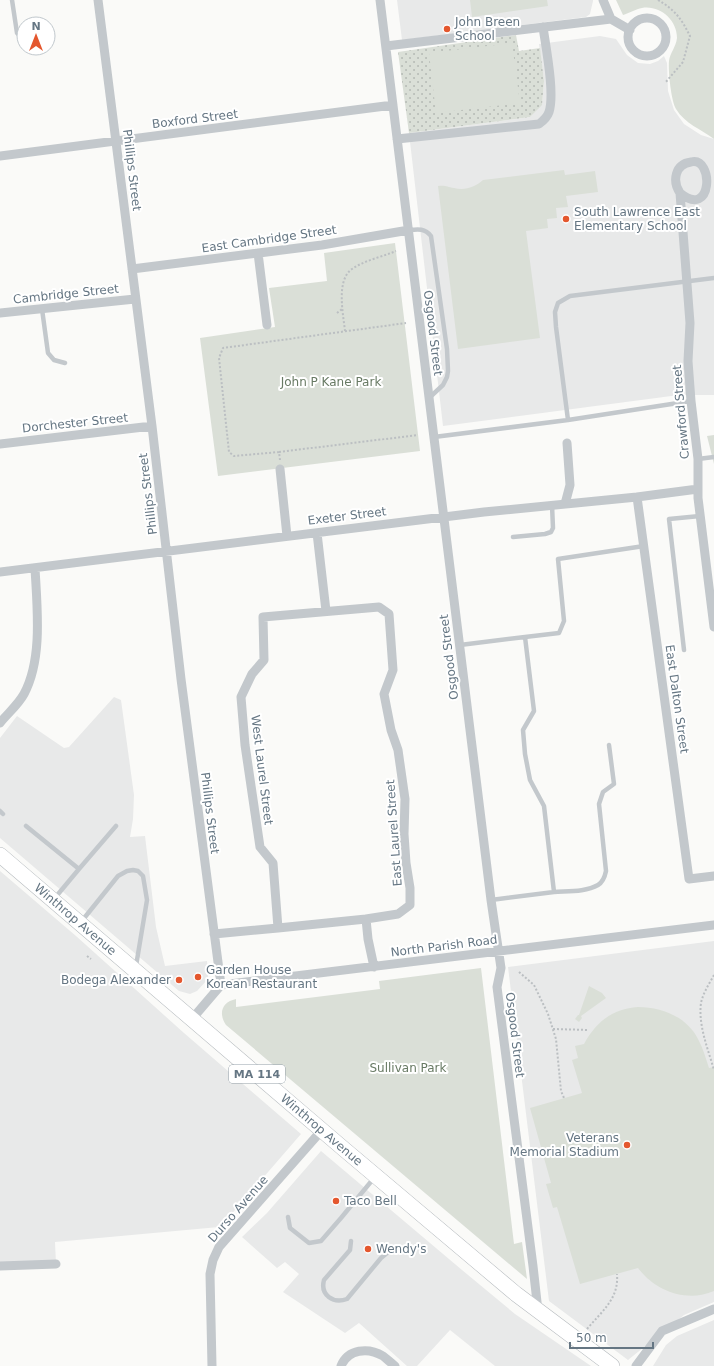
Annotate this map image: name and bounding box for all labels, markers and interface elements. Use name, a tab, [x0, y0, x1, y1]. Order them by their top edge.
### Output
place label: John Breen School	[454, 15, 520, 43]
north arrow	[16, 16, 56, 56]
text: N	[31, 20, 41, 33]
marker: John Breen School	[442, 24, 452, 34]
street label: Boxford Street	[151, 107, 239, 131]
street label: Phillips Street	[120, 128, 144, 212]
place label: South Lawrence East Elementary School	[574, 205, 700, 233]
marker: South Lawrence East Elementary School	[561, 214, 571, 224]
street label: East Cambridge Street	[201, 223, 338, 255]
street label: Cambridge Street	[12, 281, 120, 307]
street label: Osgood Street	[421, 290, 445, 377]
street label: Crawford Street	[670, 364, 692, 460]
park label: John P Kane Park	[280, 375, 381, 389]
street label: Dorchester Street	[21, 410, 129, 436]
street label: Phillips Street	[136, 452, 160, 536]
street label: Exeter Street	[307, 504, 387, 528]
street label: Osgood Street	[437, 613, 461, 700]
street label: East Dalton Street	[662, 644, 692, 755]
street label: West Laurel Street	[248, 714, 276, 826]
street label: Phillips Street	[198, 771, 222, 855]
street label: East Laurel Street	[383, 779, 405, 887]
street label: Winthrop Avenue	[32, 881, 119, 958]
street label: North Parish Road	[390, 933, 498, 959]
place label: Garden House Korean Restaurant	[206, 963, 317, 991]
marker: Garden House Korean Restaurant	[193, 972, 203, 982]
place label: Bodega Alexander	[61, 973, 171, 987]
marker: Bodega Alexander	[174, 975, 184, 985]
street label: Osgood Street	[503, 992, 527, 1079]
park label: Sullivan Park	[369, 1061, 447, 1075]
road number: MA 114	[229, 1065, 285, 1083]
street label: Winthrop Avenue	[278, 1091, 365, 1169]
place label: Veterans Memorial Stadium	[510, 1131, 619, 1159]
marker: Veterans Memorial Stadium	[622, 1140, 632, 1150]
street label: Durso Avenue	[205, 1173, 271, 1245]
place label: Taco Bell	[343, 1194, 397, 1208]
marker: Taco Bell	[331, 1196, 341, 1206]
place label: Wendy's	[376, 1242, 426, 1256]
marker: Wendy's	[363, 1244, 373, 1254]
scale bar	[570, 1324, 653, 1350]
text: 50 m	[576, 1331, 607, 1345]

